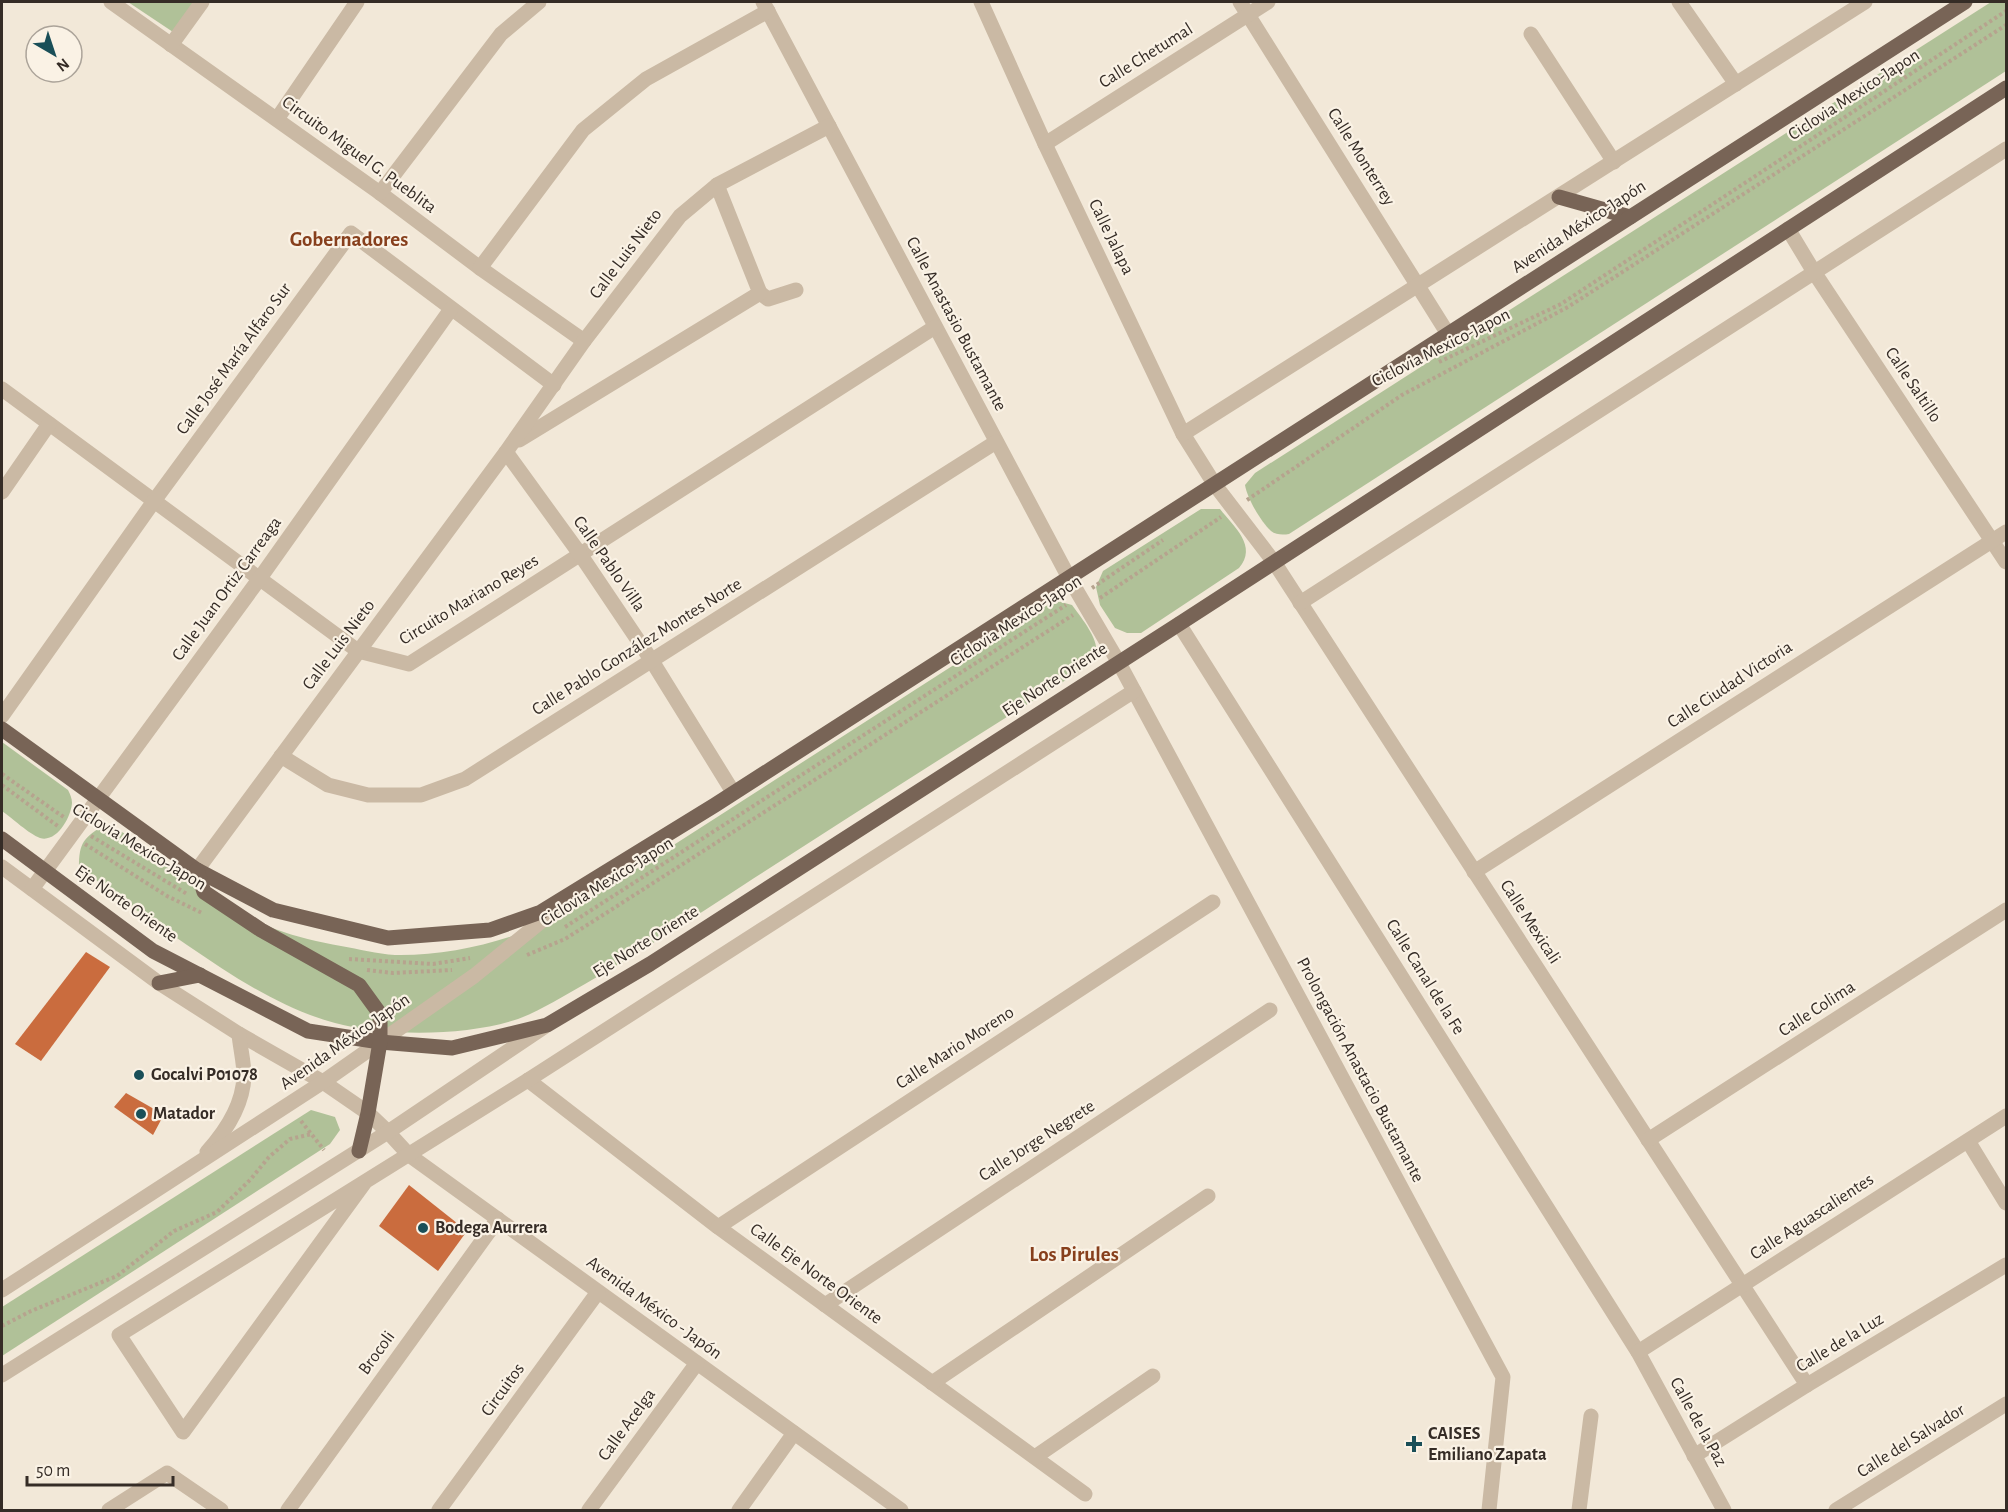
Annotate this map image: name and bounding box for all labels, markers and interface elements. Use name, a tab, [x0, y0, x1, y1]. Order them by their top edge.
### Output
street label: Calle Chetumal	[1096, 20, 1196, 92]
north arrow	[24, 24, 84, 84]
street label: Ciclovia Mexico-Japon	[1785, 46, 1923, 144]
text: N	[53, 55, 72, 75]
street label: Circuito Miguel G. Pueblita	[278, 93, 440, 217]
street label: Calle Monterrey	[1324, 105, 1398, 209]
street label: Avenida México-Japón	[1509, 177, 1649, 277]
street label: Calle Jalapa	[1085, 196, 1137, 278]
street label: Calle Luis Nieto	[586, 205, 666, 302]
district label: Gobernadores	[290, 229, 408, 250]
street label: Calle Anastasio Bustamante	[902, 234, 1010, 414]
street label: Calle José María Alfaro Sur	[173, 280, 295, 438]
street label: Ciclovia Mexico-Japon	[1369, 305, 1513, 391]
street label: Calle Saltillo	[1881, 344, 1945, 426]
street label: Calle Pablo Villa	[569, 513, 649, 615]
street label: Calle Juan Ortiz Carreaga	[169, 514, 285, 664]
street label: Circuito Mariano Reyes	[396, 551, 542, 649]
street label: Ciclovia Mexico-Japon	[947, 572, 1085, 670]
street label: Calle Pablo González Montes Norte	[529, 575, 745, 719]
street label: Calle Luis Nieto	[299, 596, 379, 693]
street label: Calle Ciudad Victoria	[1664, 638, 1796, 732]
street label: Eje Norte Oriente	[999, 640, 1111, 720]
street label: Ciclovia Mexico-Japon	[69, 800, 209, 894]
street label: Ciclovia Mexico-Japon	[537, 834, 677, 930]
street label: Eje Norte Oriente	[71, 862, 181, 946]
street label: Calle Mexicali	[1496, 877, 1564, 967]
street label: Eje Norte Oriente	[590, 902, 702, 982]
street label: Calle Canal de la Fe	[1382, 916, 1468, 1038]
street label: Prolongación Anastacio Bustamante	[1293, 955, 1427, 1185]
street label: Calle Colima	[1776, 978, 1858, 1040]
street label: Avenida México Japón	[277, 991, 413, 1093]
street label: Calle Mario Moreno	[893, 1003, 1017, 1093]
place label: Gocalvi P01078	[151, 1066, 258, 1084]
marker: Gocalvi P01078	[132, 1068, 146, 1082]
street label: Calle Jorge Negrete	[976, 1097, 1098, 1185]
place label: Matador	[153, 1105, 216, 1123]
marker: Matador	[134, 1107, 148, 1121]
street label: Calle Aguascalientes	[1747, 1170, 1877, 1264]
place label: Bodega Aurrera	[435, 1219, 548, 1237]
street label: Calle Eje Norte Oriente	[747, 1220, 885, 1328]
marker: Bodega Aurrera	[416, 1221, 430, 1235]
district label: Los Pirules	[1029, 1244, 1119, 1265]
street label: Avenida México - Japón	[583, 1253, 725, 1363]
street label: Calle de la Luz	[1793, 1310, 1887, 1376]
street label: Brocoli	[355, 1328, 399, 1378]
street label: Circuitos	[478, 1360, 528, 1420]
street label: Calle de la Paz	[1666, 1374, 1730, 1470]
street label: Calle Acelga	[595, 1386, 659, 1464]
street label: Calle del Salvador	[1854, 1401, 1968, 1481]
place label: CAISES Emiliano Zapata	[1428, 1425, 1547, 1464]
marker: CAISES Emiliano Zapata	[1405, 1435, 1423, 1453]
scale bar	[27, 1449, 172, 1487]
text: 50 m	[36, 1462, 70, 1480]

